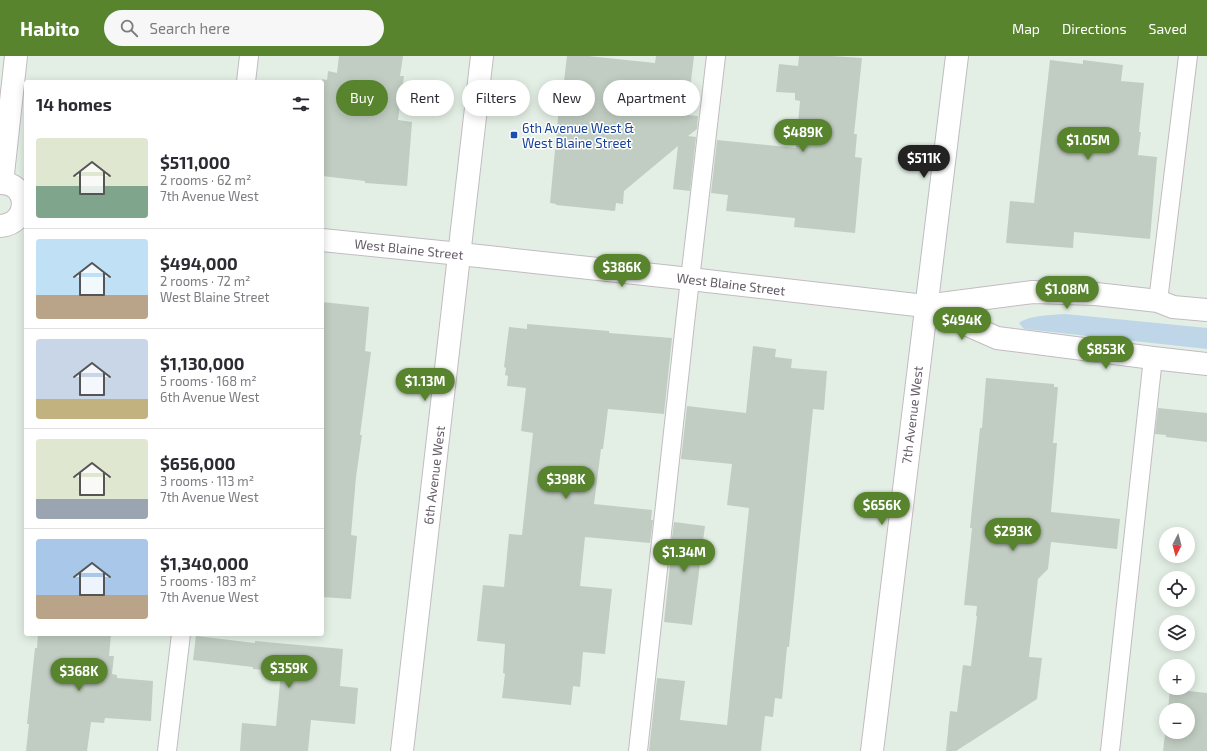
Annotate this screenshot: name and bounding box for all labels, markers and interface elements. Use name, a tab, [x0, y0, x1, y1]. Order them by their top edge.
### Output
search box	[104, 10, 384, 46]
text: Habito	[20, 17, 80, 40]
icon: search	[118, 17, 140, 39]
text: Search here	[150, 19, 230, 37]
text: Map	[1012, 20, 1040, 37]
text: Directions	[1062, 20, 1127, 37]
text: Saved	[1149, 20, 1187, 37]
chip: Buy	[336, 80, 388, 116]
chip: Rent	[396, 80, 454, 116]
chip: Filters	[462, 80, 530, 116]
chip: New	[538, 80, 595, 116]
chip: Apartment	[603, 80, 700, 116]
icon: filters	[290, 93, 312, 115]
text: 14 homes	[36, 94, 112, 114]
pin: $489K	[775, 119, 831, 153]
place label: 6th Avenue West & West Blaine Street	[522, 120, 634, 151]
text: $489K	[783, 124, 823, 140]
pin: $1.05M	[1055, 127, 1121, 161]
marker: 6th Avenue West & West Blaine Street	[509, 130, 519, 140]
text: $1.05M	[1066, 132, 1110, 148]
pin: $511K	[896, 145, 952, 179]
text: $511K	[907, 150, 941, 166]
text: $511,000	[160, 152, 230, 172]
icon: home	[68, 154, 116, 202]
text: 2 rooms · 62 m²	[160, 172, 251, 188]
text: 7th Avenue West	[160, 188, 259, 204]
street label: West Blaine Street	[354, 235, 464, 263]
text: $494,000	[160, 253, 238, 273]
pin: $386K	[594, 254, 650, 288]
icon: home	[68, 255, 116, 303]
text: $386K	[603, 259, 641, 275]
street label: West Blaine Street	[676, 269, 786, 299]
text: 2 rooms · 72 m²	[160, 273, 251, 289]
pin: $1.08M	[1034, 276, 1100, 310]
text: $1.08M	[1045, 281, 1089, 297]
text: West Blaine Street	[160, 289, 269, 305]
pin: $494K	[934, 307, 990, 341]
text: $494K	[942, 312, 982, 328]
pin: $853K	[1078, 336, 1134, 370]
text: $853K	[1087, 341, 1125, 357]
text: $1,130,000	[160, 353, 245, 373]
icon: home	[68, 355, 116, 403]
street label: 7th Avenue West	[898, 365, 926, 465]
pin: $1.13M	[392, 368, 458, 402]
text: 5 rooms · 168 m²	[160, 373, 257, 389]
text: $1.13M	[405, 373, 445, 389]
text: 6th Avenue West	[160, 389, 259, 405]
street label: 6th Avenue West	[420, 425, 448, 525]
text: $656,000	[160, 453, 236, 473]
icon: home	[68, 455, 116, 503]
pin: $398K	[538, 466, 594, 500]
text: $398K	[547, 471, 585, 487]
text: 3 rooms · 113 m²	[160, 473, 254, 489]
text: 7th Avenue West	[160, 489, 259, 505]
pin: $656K	[854, 492, 910, 526]
text: $656K	[863, 497, 901, 513]
pin: $293K	[985, 518, 1041, 552]
text: $293K	[994, 523, 1032, 539]
north arrow	[1159, 527, 1195, 563]
map controls	[1159, 527, 1195, 739]
pin: $1.34M	[651, 539, 717, 573]
text: $1.34M	[662, 544, 706, 560]
text: $1,340,000	[160, 553, 249, 573]
icon: home	[68, 555, 116, 603]
button: locate	[1159, 571, 1195, 607]
text: 5 rooms · 183 m²	[160, 573, 257, 589]
text: 7th Avenue West	[160, 589, 259, 605]
button: layers	[1159, 615, 1195, 651]
pin: $359K	[261, 655, 317, 689]
pin: $368K	[51, 658, 107, 692]
button: +	[1159, 659, 1195, 695]
text: $359K	[270, 660, 308, 676]
text: $368K	[60, 663, 98, 679]
button: −	[1159, 703, 1195, 739]

